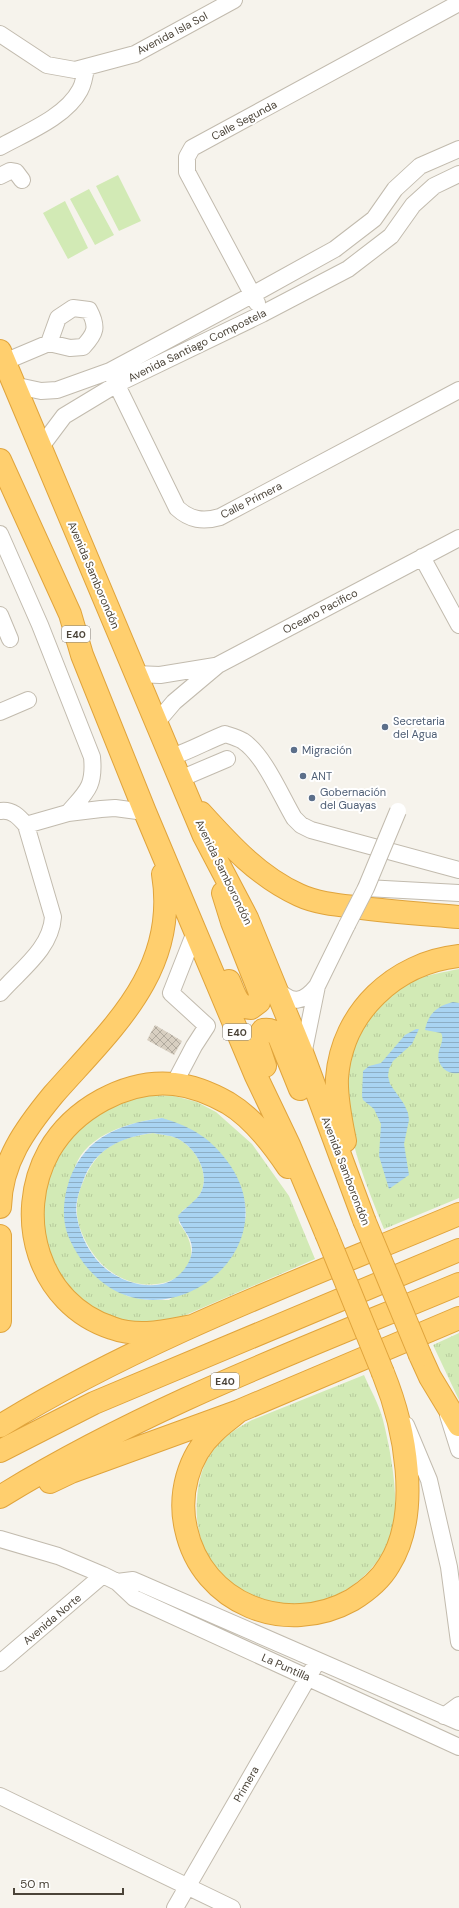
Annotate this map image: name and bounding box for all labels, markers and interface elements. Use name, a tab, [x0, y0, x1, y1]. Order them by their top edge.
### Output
street label: Avenida Isla Sol	[134, 8, 210, 58]
street label: Calle Segunda	[209, 97, 279, 143]
street label: Avenida Santiago Compostela	[126, 305, 268, 385]
street label: Calle Primera	[218, 479, 284, 521]
street label: Avenida Samborondón	[65, 519, 123, 631]
street label: Oceano Pacifico	[280, 585, 360, 637]
road number: E40	[62, 626, 90, 642]
place label: Secretaria del Agua	[393, 714, 445, 741]
marker: Secretaria del Agua	[380, 722, 390, 732]
place label: Migración	[302, 743, 352, 757]
marker: Migración	[289, 745, 299, 755]
place label: ANT	[311, 769, 332, 783]
marker: ANT	[298, 771, 308, 781]
place label: Gobernación del Guayas	[320, 785, 386, 812]
marker: Gobernación del Guayas	[307, 793, 317, 803]
street label: Avenida Samborondón	[192, 817, 256, 927]
road number: E40	[223, 1024, 251, 1040]
street label: Avenida Samborondón	[319, 1115, 373, 1227]
road number: E40	[211, 1373, 239, 1389]
street label: Avenida Norte	[20, 1591, 84, 1647]
street label: La Puntilla	[260, 1650, 312, 1684]
street label: Primera	[230, 1764, 262, 1804]
scale bar	[14, 1870, 123, 1896]
text: 50 m	[20, 1876, 49, 1892]

